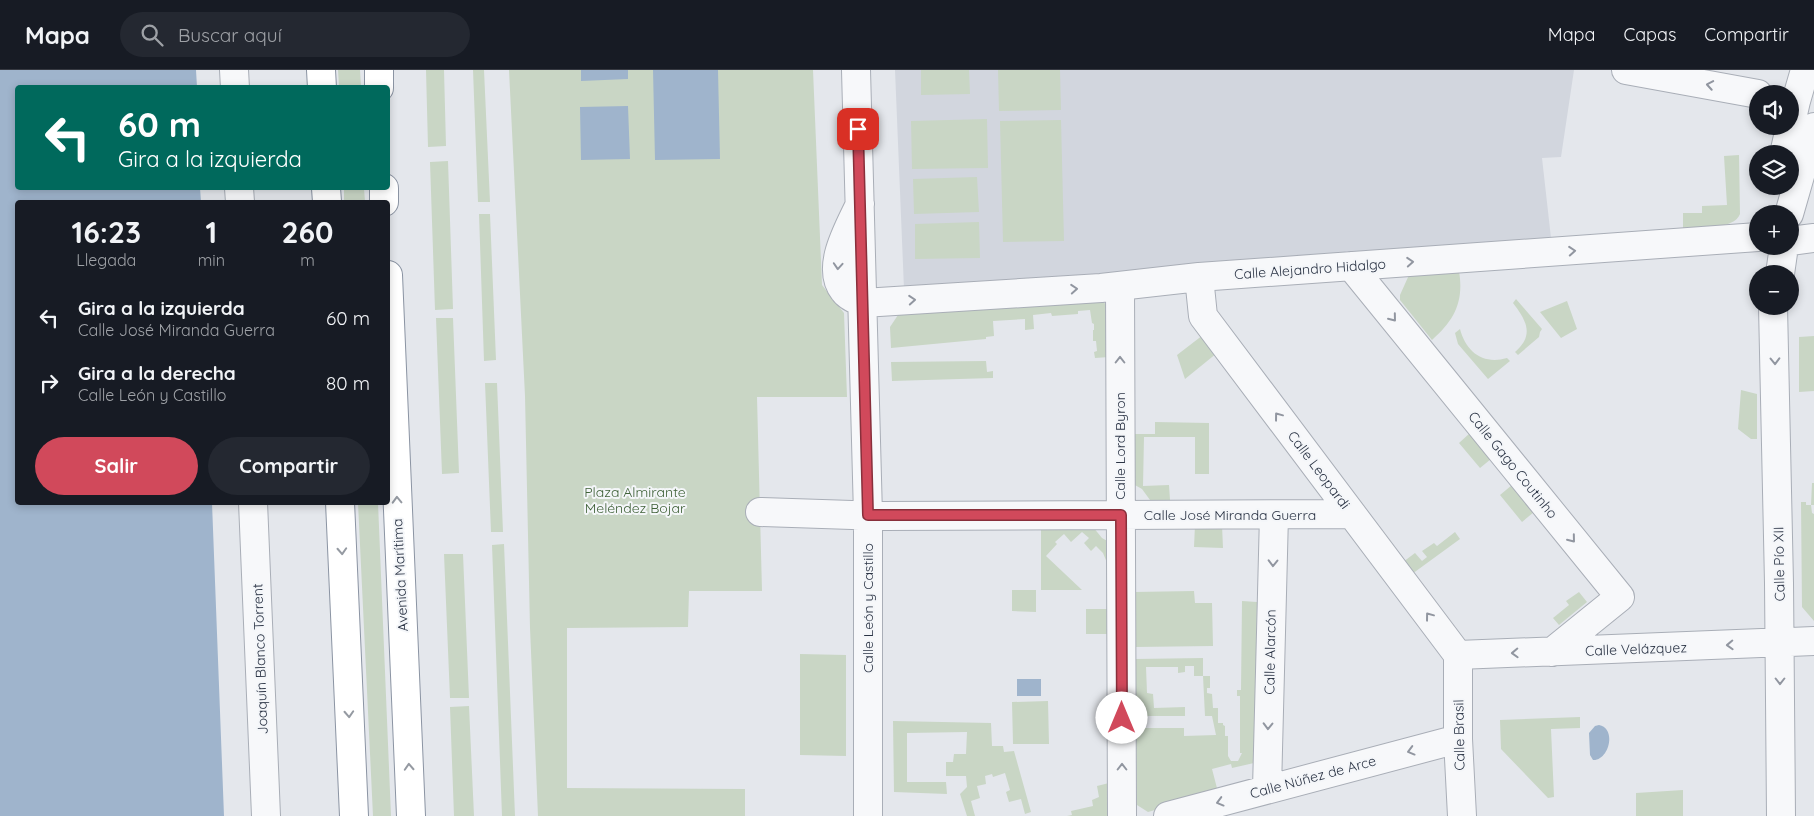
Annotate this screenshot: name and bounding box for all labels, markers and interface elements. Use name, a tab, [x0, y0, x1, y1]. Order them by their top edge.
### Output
search box	[120, 12, 470, 57]
text: Mapa	[25, 20, 90, 50]
icon: search	[138, 21, 166, 49]
text: Buscar aquí	[178, 23, 282, 47]
text: Mapa	[1548, 23, 1595, 46]
text: Capas	[1623, 23, 1676, 46]
text: Compartir	[1704, 23, 1789, 46]
one-way arrow	[1705, 81, 1714, 91]
map controls	[1749, 85, 1799, 315]
button: sound	[1749, 85, 1799, 135]
text: 60 m	[118, 102, 201, 146]
icon: left	[35, 105, 100, 170]
pin	[837, 108, 879, 150]
icon: arrive	[844, 115, 872, 143]
text: Gira a la izquierda	[118, 145, 302, 173]
button: layers	[1749, 145, 1799, 195]
button: +	[1749, 205, 1799, 255]
text: 16:23	[72, 213, 141, 251]
text: 1	[205, 213, 217, 251]
text: 260	[281, 213, 334, 251]
one-way arrow	[1569, 245, 1577, 256]
text: Llegada	[76, 250, 136, 270]
text: min	[198, 250, 225, 270]
text: m	[300, 250, 315, 270]
street label: Calle Alejandro Hidalgo	[1234, 255, 1386, 283]
one-way arrow	[1407, 257, 1415, 268]
one-way arrow	[832, 263, 843, 271]
button: −	[1749, 265, 1799, 315]
one-way arrow	[1070, 284, 1078, 295]
one-way arrow	[908, 295, 916, 306]
text: Gira a la izquierda	[78, 296, 245, 320]
icon: left	[35, 304, 63, 332]
text: 60 m	[326, 306, 370, 330]
one-way arrow	[1387, 312, 1396, 321]
text: Calle José Miranda Guerra	[78, 320, 275, 340]
one-way arrow	[1115, 356, 1125, 364]
one-way arrow	[1770, 357, 1780, 365]
text: Gira a la derecha	[78, 361, 236, 385]
icon: right	[35, 369, 63, 397]
text: 80 m	[326, 371, 370, 395]
text: Calle León y Castillo	[78, 385, 226, 405]
street label: Calle Lord Byron	[1111, 392, 1129, 500]
street label: Calle Gago Coutinho	[1464, 408, 1562, 522]
one-way arrow	[1276, 413, 1284, 422]
street label: Calle Leopardi	[1284, 427, 1354, 513]
button: Salir	[35, 437, 198, 495]
button: Compartir	[208, 437, 370, 495]
park label: Plaza Almirante Meléndez Bojar	[584, 483, 686, 517]
one-way arrow	[392, 496, 403, 504]
street label: Calle José Miranda Guerra	[1144, 506, 1316, 524]
street label: Avenida Marítima	[388, 518, 412, 632]
street label: Calle Pío XII	[1769, 526, 1789, 602]
one-way arrow	[1567, 533, 1575, 542]
street label: Calle León y Castillo	[859, 543, 877, 673]
one-way arrow	[337, 547, 348, 555]
one-way arrow	[1267, 560, 1278, 568]
street label: Joaquín Blanco Torrent	[248, 583, 272, 735]
street label: Calle Alarcón	[1260, 609, 1280, 695]
one-way arrow	[1426, 613, 1434, 622]
street label: Calle Velázquez	[1585, 638, 1688, 660]
one-way arrow	[1726, 640, 1734, 650]
one-way arrow	[1511, 648, 1519, 658]
one-way arrow	[1775, 677, 1785, 685]
position arrow	[1095, 691, 1147, 743]
street label: Calle Brasil	[1449, 699, 1469, 771]
one-way arrow	[344, 710, 355, 718]
one-way arrow	[1263, 722, 1274, 730]
one-way arrow	[1407, 745, 1416, 756]
street label: Calle Núñez de Arce	[1248, 751, 1378, 803]
one-way arrow	[404, 763, 415, 771]
one-way arrow	[1117, 763, 1127, 771]
one-way arrow	[1216, 796, 1225, 807]

